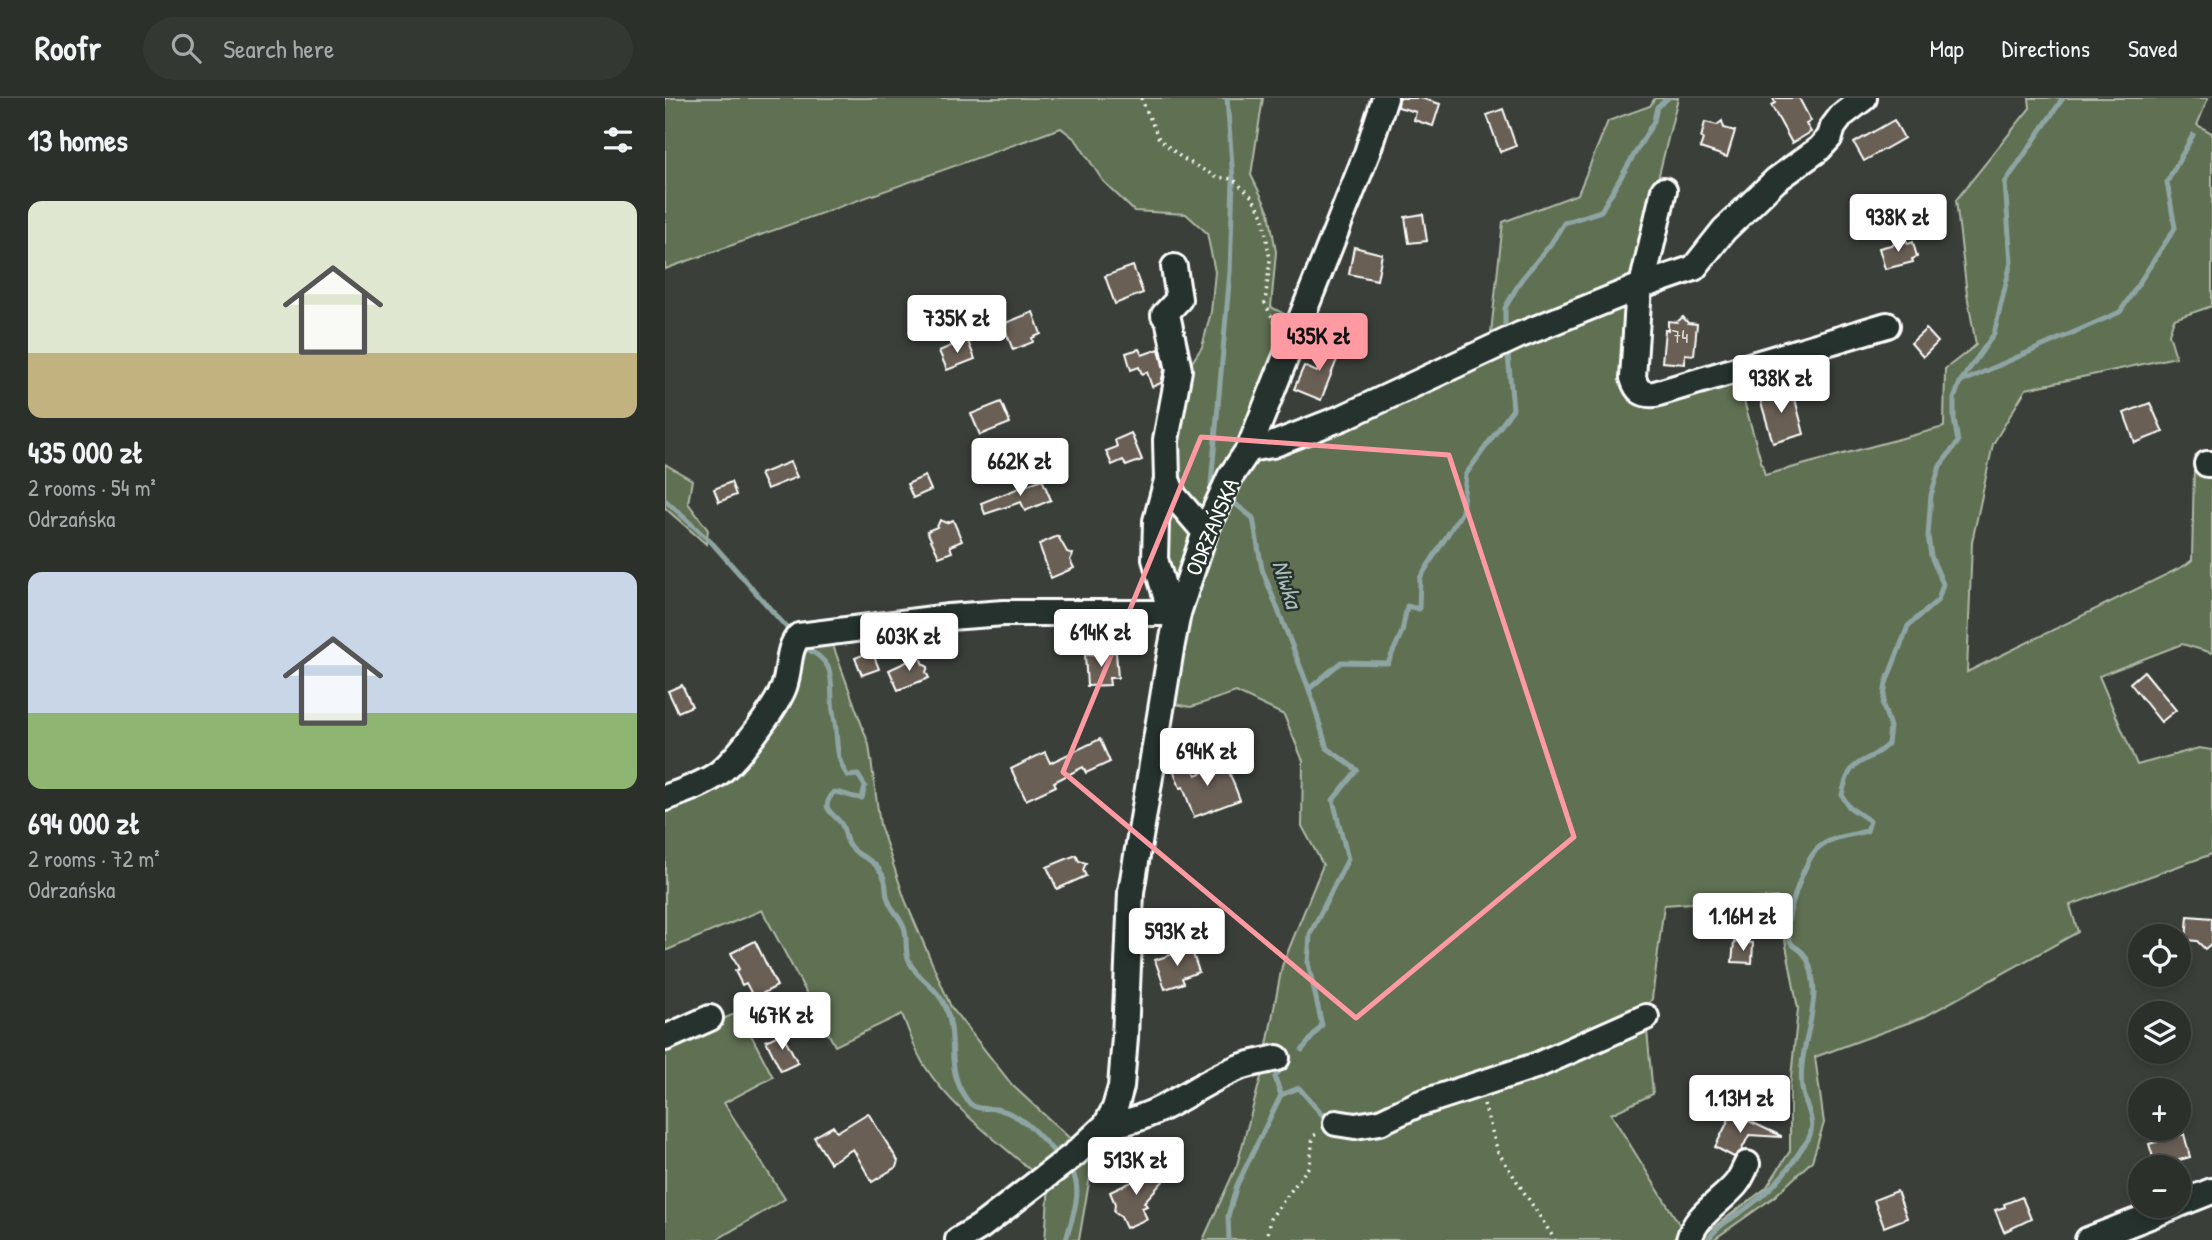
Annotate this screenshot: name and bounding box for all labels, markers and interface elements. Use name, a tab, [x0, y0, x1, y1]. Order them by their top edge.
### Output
search box	[143, 17, 633, 80]
text: Roofr	[35, 26, 101, 70]
icon: search	[167, 29, 205, 67]
text: Search here	[223, 31, 334, 66]
text: Map	[1930, 32, 1964, 64]
text: Directions	[2002, 32, 2090, 64]
text: Saved	[2128, 32, 2177, 64]
text: 13 homes	[28, 120, 128, 160]
icon: filters	[599, 121, 637, 159]
pin: 938K zł	[1833, 194, 1963, 254]
text: 938K zł	[1866, 201, 1930, 232]
icon: home	[270, 247, 396, 373]
pin: 735K zł	[892, 296, 1022, 355]
text: 735K zł	[923, 302, 991, 333]
pin: 435K zł	[1254, 314, 1384, 373]
text: 435K zł	[1287, 320, 1351, 351]
house number: 74	[1672, 323, 1688, 349]
pin: 938K zł	[1716, 356, 1846, 415]
text: 938K zł	[1749, 362, 1813, 393]
text: 435 000 zł	[28, 432, 144, 472]
pin: 662K zł	[955, 438, 1085, 498]
text: 662K zł	[987, 445, 1053, 476]
text: 2 rooms · 54 m²	[28, 472, 156, 503]
street label: ODRZAŃSKA	[1177, 473, 1246, 580]
text: Odrzańska	[28, 503, 115, 534]
water label: Niwka	[1265, 556, 1311, 614]
pin: 614K zł	[1036, 610, 1166, 669]
pin: 603K zł	[844, 614, 974, 673]
text: 614K zł	[1070, 616, 1132, 647]
icon: home	[270, 618, 396, 744]
text: 603K zł	[876, 620, 942, 651]
pin: 694K zł	[1142, 728, 1272, 788]
text: 694K zł	[1176, 735, 1238, 766]
text: 694 000 zł	[28, 803, 141, 843]
text: 2 rooms · 72 m²	[28, 843, 160, 874]
text: Odrzańska	[28, 874, 115, 905]
pin: 1.16M zł	[1671, 894, 1815, 953]
text: 1.16M zł	[1709, 900, 1777, 931]
pin: 593K zł	[1112, 908, 1242, 968]
text: 593K zł	[1145, 915, 1209, 946]
map controls	[2128, 924, 2191, 1218]
button: locate	[2128, 924, 2191, 987]
pin: 467K zł	[717, 992, 847, 1052]
text: 467K zł	[749, 999, 815, 1030]
button: layers	[2128, 1001, 2191, 1064]
pin: 1.13M zł	[1668, 1076, 1812, 1135]
button: +	[2128, 1078, 2191, 1141]
text: 1.13M zł	[1705, 1082, 1775, 1113]
pin: 513K zł	[1071, 1138, 1201, 1197]
text: 513K zł	[1104, 1144, 1168, 1175]
button: −	[2128, 1155, 2191, 1218]

